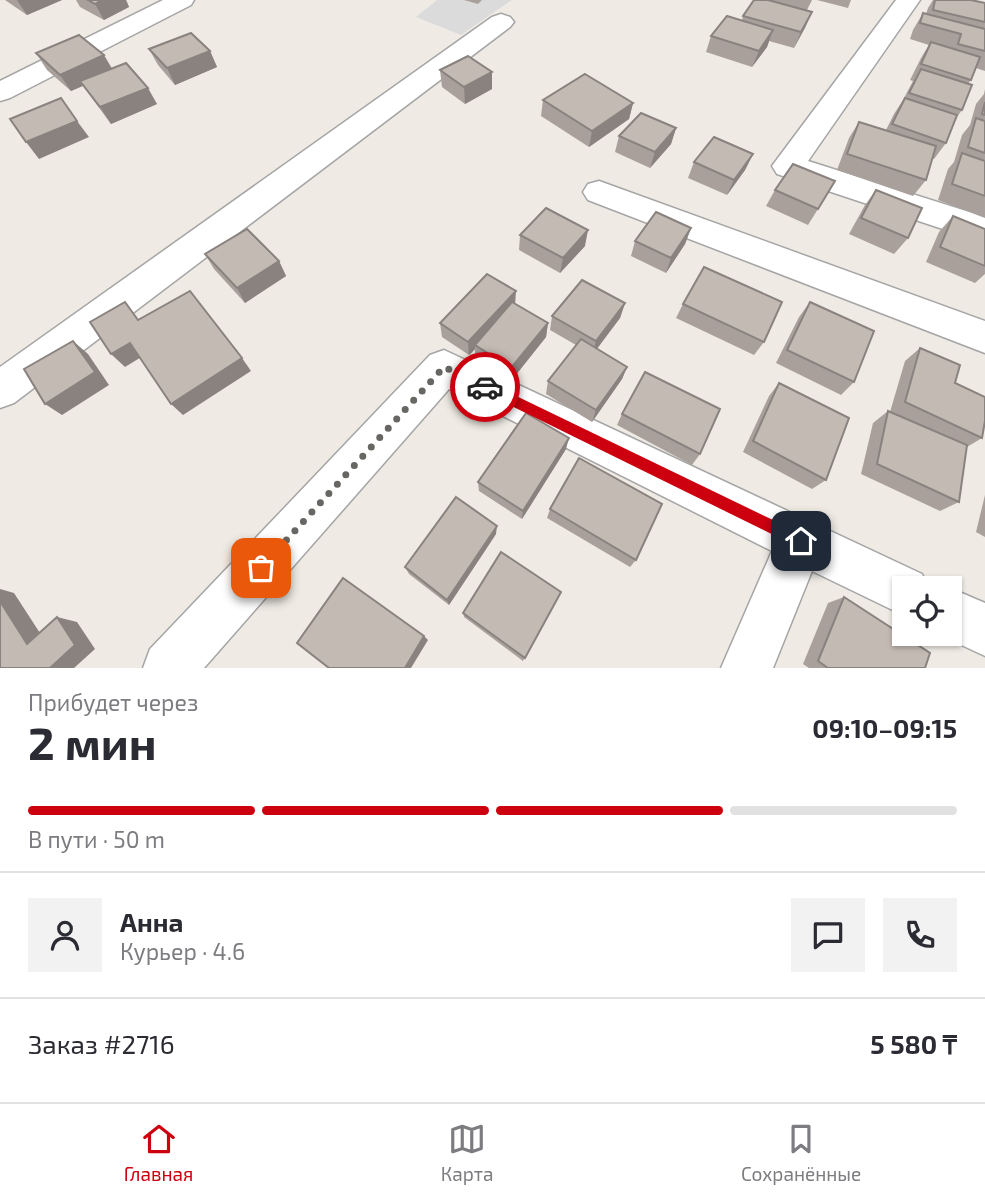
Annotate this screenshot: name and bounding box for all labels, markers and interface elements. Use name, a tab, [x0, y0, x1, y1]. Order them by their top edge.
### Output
courier	[450, 352, 520, 422]
icon: car	[466, 368, 504, 406]
pin	[771, 511, 831, 571]
icon: home	[782, 522, 820, 560]
pin	[231, 538, 291, 598]
icon: bag	[242, 549, 280, 587]
map controls	[892, 576, 962, 646]
button: locate	[892, 576, 962, 646]
text: Прибудет через	[28, 688, 198, 716]
text: 09:10–09:15	[812, 712, 957, 743]
text: 2 мин	[28, 714, 157, 769]
text: В пути · 50 m	[28, 825, 165, 853]
button: person	[28, 898, 102, 972]
button: chat	[791, 898, 865, 972]
button: phone	[883, 898, 957, 972]
text: Анна	[120, 906, 183, 937]
text: Курьер · 4.6	[120, 937, 245, 965]
text: Заказ #2716	[28, 1028, 175, 1059]
text: 5 580 ₸	[870, 1028, 957, 1059]
tab: Главная	[124, 1120, 193, 1185]
tab: Карта	[441, 1120, 494, 1185]
tab: Сохранённые	[741, 1120, 861, 1185]

